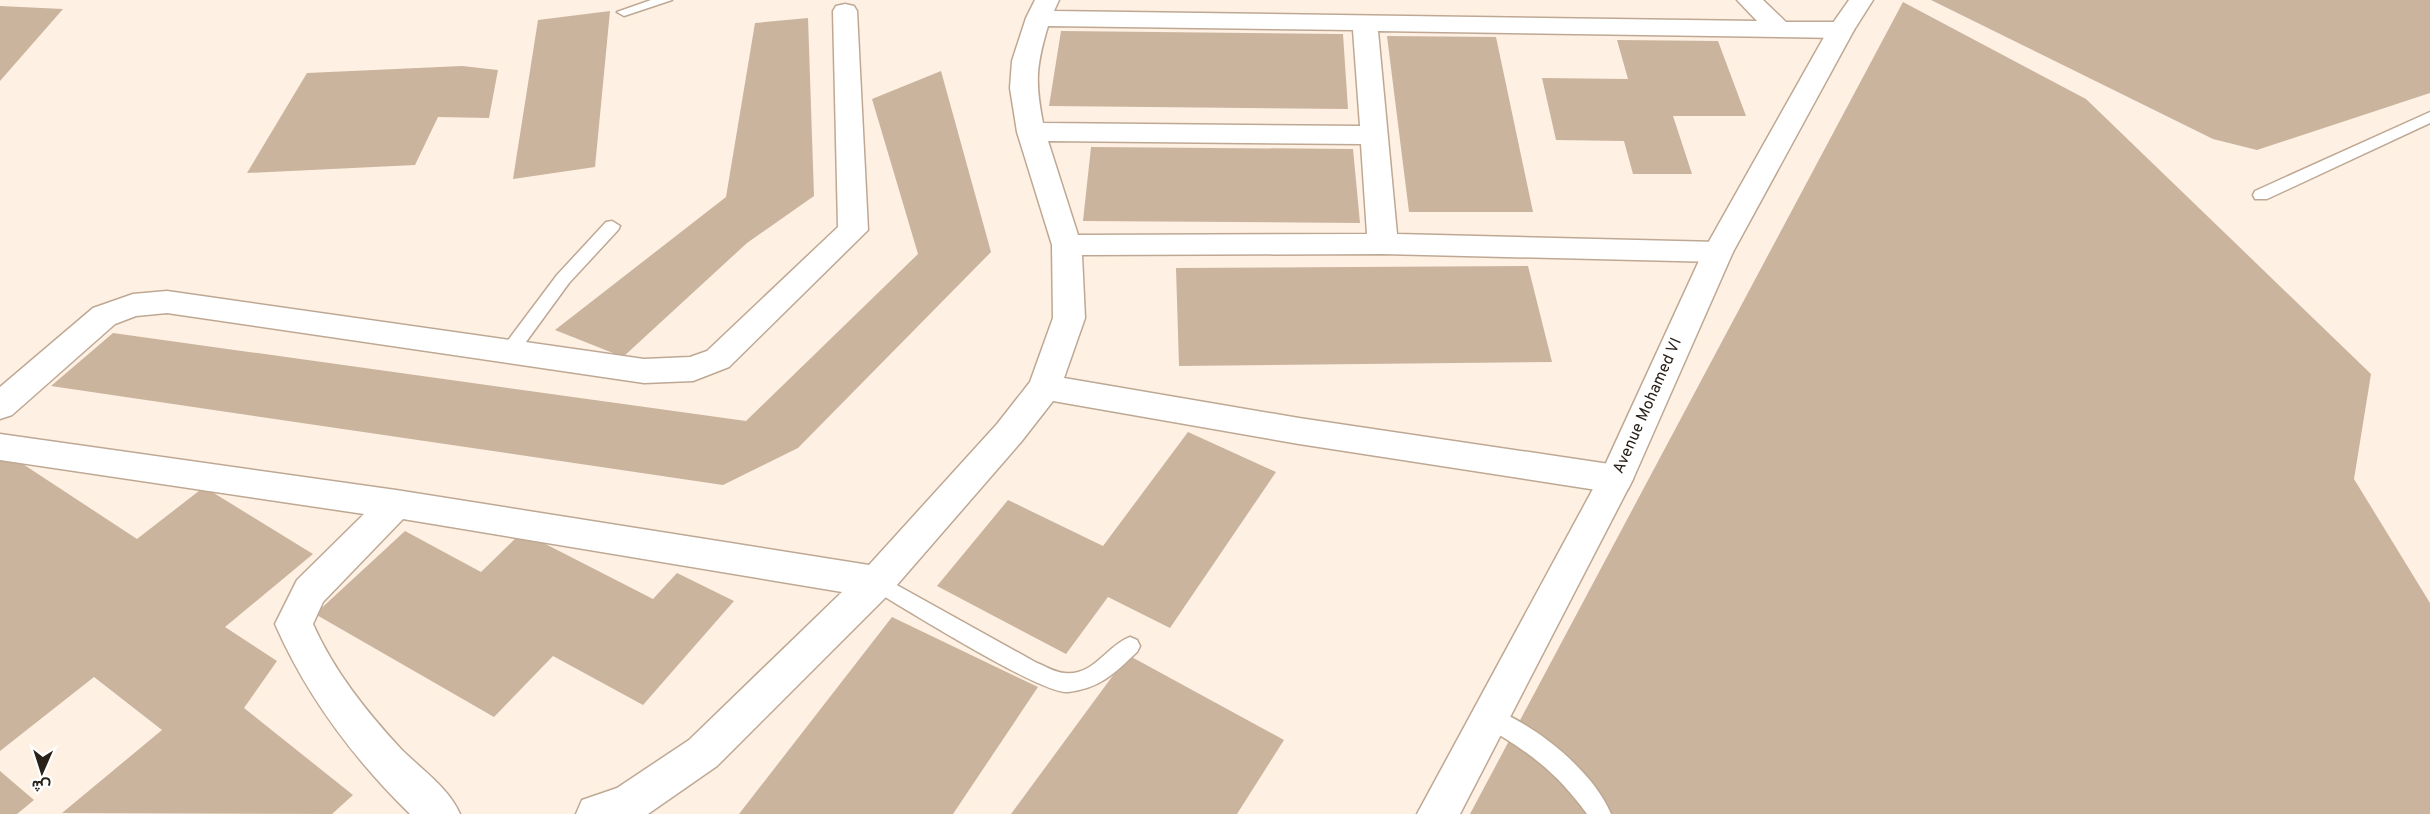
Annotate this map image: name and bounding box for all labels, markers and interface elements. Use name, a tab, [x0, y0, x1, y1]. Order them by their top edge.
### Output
street label: Avenue Mohamed VI	[1609, 335, 1687, 477]
north arrow	[12, 742, 72, 802]
text: ش	[31, 774, 51, 795]

